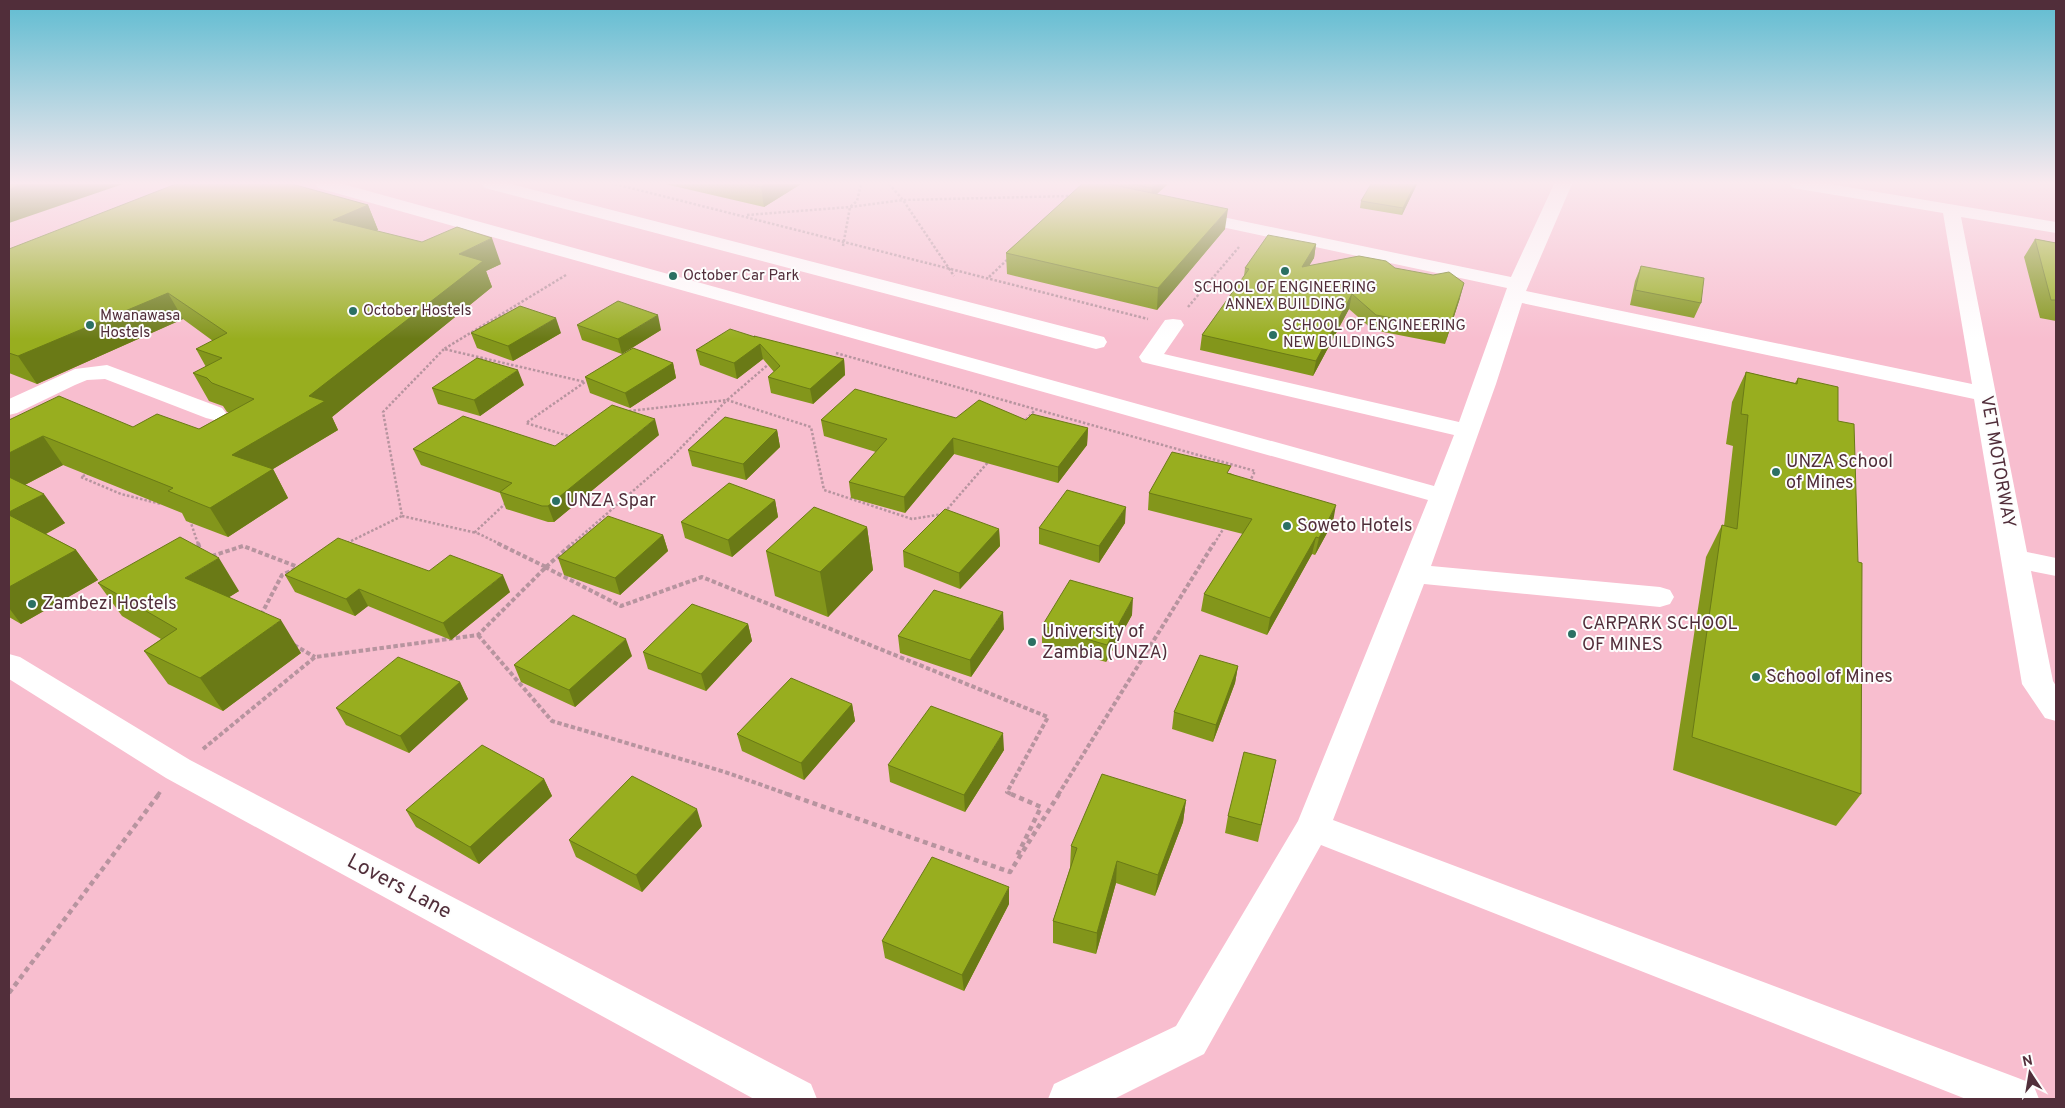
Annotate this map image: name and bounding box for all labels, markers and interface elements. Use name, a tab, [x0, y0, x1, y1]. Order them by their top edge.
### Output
marker: SCHOOL OF ENGINEERING ANNEX BUILDING	[1279, 265, 1291, 277]
place label: October Car Park	[683, 267, 799, 286]
marker: October Car Park	[667, 270, 679, 282]
place label: SCHOOL OF ENGINEERING ANNEX BUILDING	[1194, 279, 1376, 315]
place label: October Hostels	[363, 302, 471, 321]
marker: October Hostels	[347, 305, 359, 317]
place label: Mwanawasa Hostels	[100, 307, 180, 343]
place label: SCHOOL OF ENGINEERING NEW BUILDINGS	[1283, 317, 1466, 353]
marker: Mwanawasa Hostels	[84, 319, 96, 331]
marker: SCHOOL OF ENGINEERING NEW BUILDINGS	[1267, 329, 1279, 341]
street label: VET MOTORWAY	[1974, 394, 2020, 530]
place label: UNZA School of Mines	[1786, 451, 1893, 495]
marker: UNZA School of Mines	[1770, 466, 1782, 478]
place label: UNZA Spar	[566, 490, 656, 513]
marker: UNZA Spar	[550, 495, 562, 507]
place label: Soweto Hotels	[1297, 515, 1412, 538]
marker: Soweto Hotels	[1281, 520, 1293, 532]
place label: Zambezi Hostels	[42, 593, 177, 616]
marker: Zambezi Hostels	[26, 598, 38, 610]
place label: CARPARK SCHOOL OF MINES	[1582, 613, 1738, 657]
place label: University of Zambia (UNZA)	[1042, 621, 1168, 665]
marker: CARPARK SCHOOL OF MINES	[1566, 628, 1578, 640]
marker: University of Zambia (UNZA)	[1026, 636, 1038, 648]
place label: School of Mines	[1766, 666, 1893, 689]
marker: School of Mines	[1750, 671, 1762, 683]
street label: Lovers Lane	[342, 848, 456, 926]
north arrow	[2005, 1048, 2055, 1098]
text: N	[2021, 1052, 2034, 1071]

